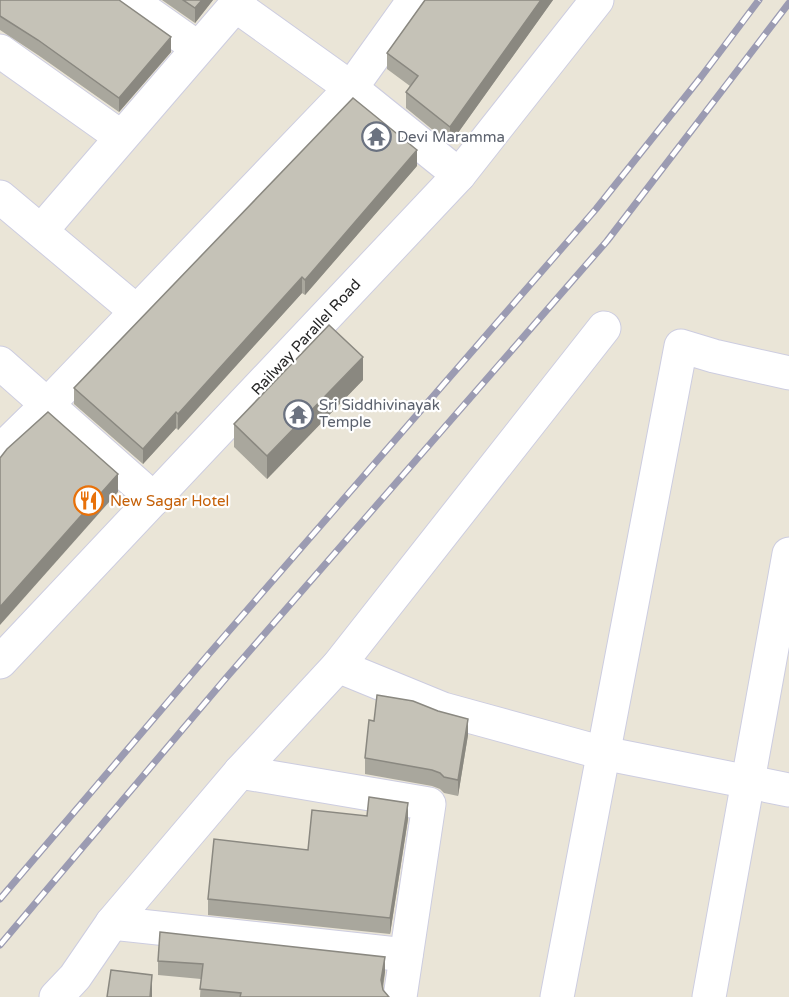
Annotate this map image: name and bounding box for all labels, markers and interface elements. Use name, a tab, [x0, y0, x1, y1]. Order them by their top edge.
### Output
temple icon: Devi Maramma	[360, 121, 392, 153]
place label: Devi Maramma	[397, 128, 505, 146]
street label: Railway Parallel Road	[248, 275, 364, 399]
place label: Sri Siddhivinayak Temple	[319, 396, 440, 431]
temple icon: Sri Siddhivinayak Temple	[282, 398, 314, 430]
restaurant icon: New Sagar Hotel	[73, 485, 105, 517]
place label: New Sagar Hotel	[110, 492, 229, 510]

